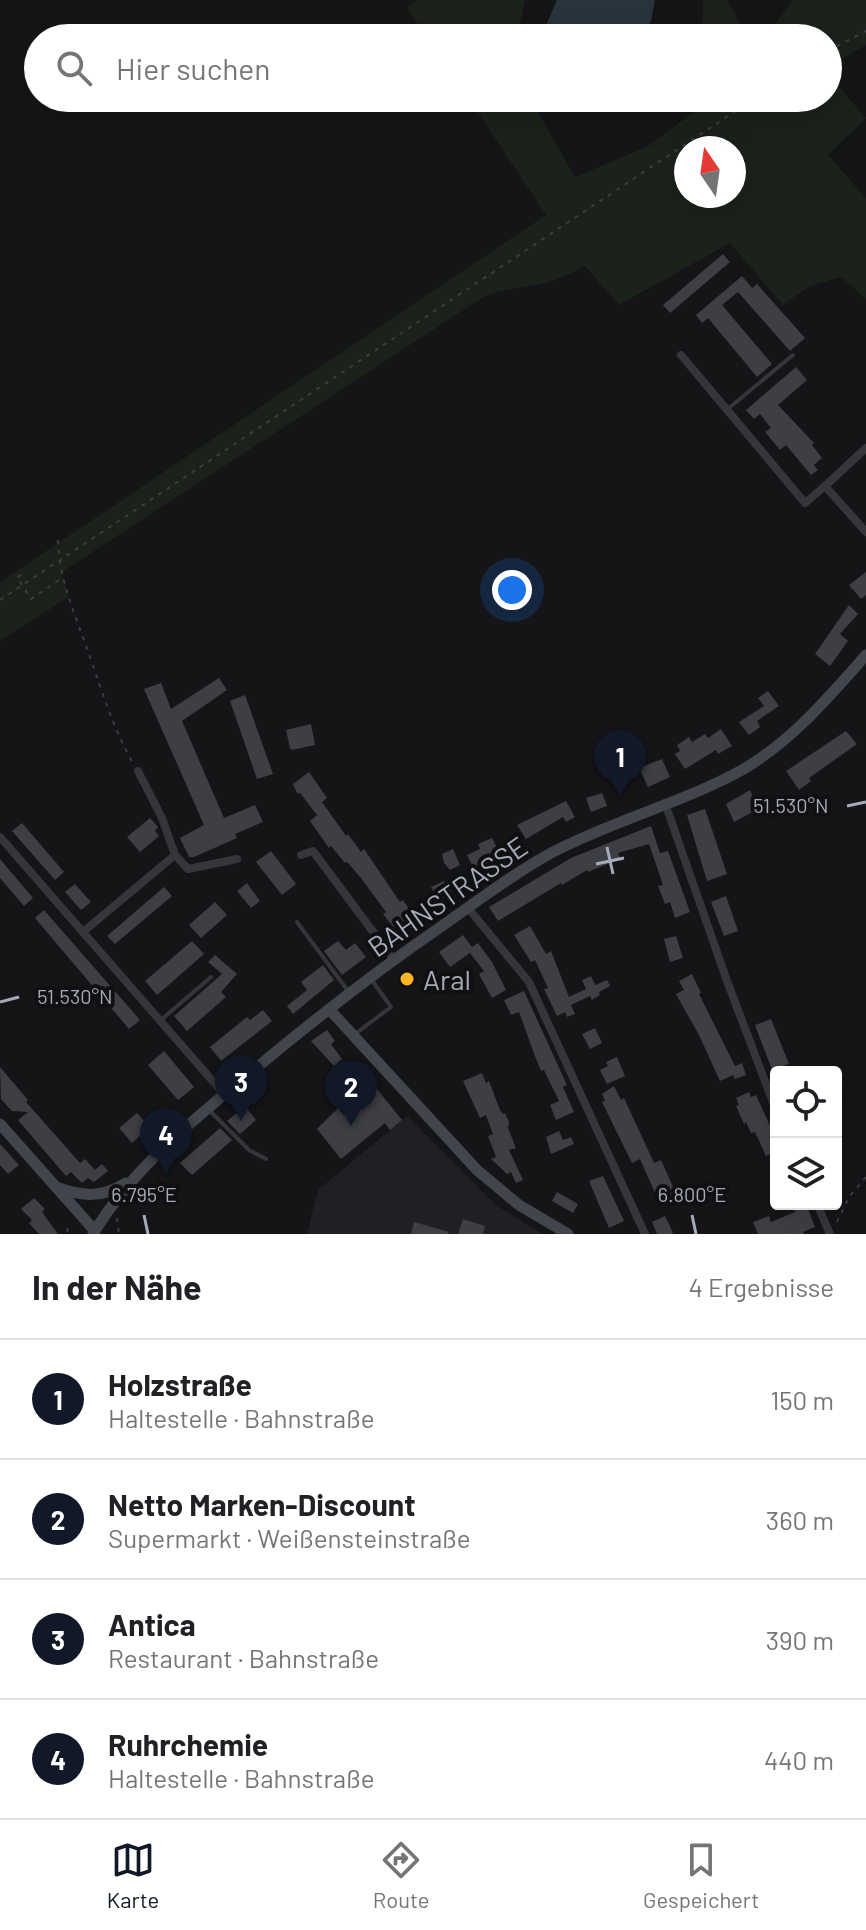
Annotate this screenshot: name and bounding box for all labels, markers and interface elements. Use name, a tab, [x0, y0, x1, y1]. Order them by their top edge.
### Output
search box	[24, 24, 842, 112]
icon: search	[52, 46, 96, 90]
text: Hier suchen	[116, 50, 270, 86]
north arrow	[674, 136, 746, 208]
your location	[492, 570, 532, 610]
pin: 1	[594, 730, 646, 796]
text: 51.530°N	[753, 793, 829, 817]
street label: BAHNSTRASSE	[361, 829, 533, 963]
place label: Aral	[423, 962, 471, 996]
marker: Aral	[398, 970, 416, 988]
text: 51.530°N	[37, 984, 113, 1008]
pin: 3	[215, 1055, 267, 1121]
pin: 2	[325, 1060, 377, 1126]
map controls	[770, 1066, 842, 1210]
button: locate	[770, 1066, 842, 1138]
pin: 4	[140, 1108, 192, 1174]
button: layers	[770, 1138, 842, 1210]
text: 6.795°E	[111, 1182, 177, 1206]
text: 6.800°E	[658, 1182, 726, 1206]
text: In der Nähe	[32, 1266, 202, 1307]
text: 4 Ergebnisse	[689, 1271, 834, 1302]
text: Holzstraße	[108, 1366, 252, 1402]
text: 1	[53, 1384, 63, 1415]
text: 150 m	[770, 1384, 834, 1415]
text: Haltestelle · Bahnstraße	[108, 1402, 375, 1433]
text: Netto Marken-Discount	[108, 1486, 416, 1522]
text: 2	[51, 1504, 65, 1535]
text: 360 m	[766, 1504, 834, 1535]
text: Supermarkt · Weißensteinstraße	[108, 1522, 471, 1553]
text: Antica	[108, 1606, 196, 1642]
text: 3	[51, 1624, 65, 1655]
text: 390 m	[766, 1624, 834, 1655]
text: Restaurant · Bahnstraße	[108, 1642, 379, 1673]
text: Ruhrchemie	[108, 1726, 268, 1762]
text: 4	[50, 1744, 66, 1775]
text: 440 m	[764, 1744, 834, 1775]
text: Haltestelle · Bahnstraße	[108, 1762, 375, 1793]
tab: Karte	[107, 1838, 159, 1912]
tab: Route	[373, 1838, 429, 1912]
tab: Gespeichert	[643, 1838, 759, 1912]

